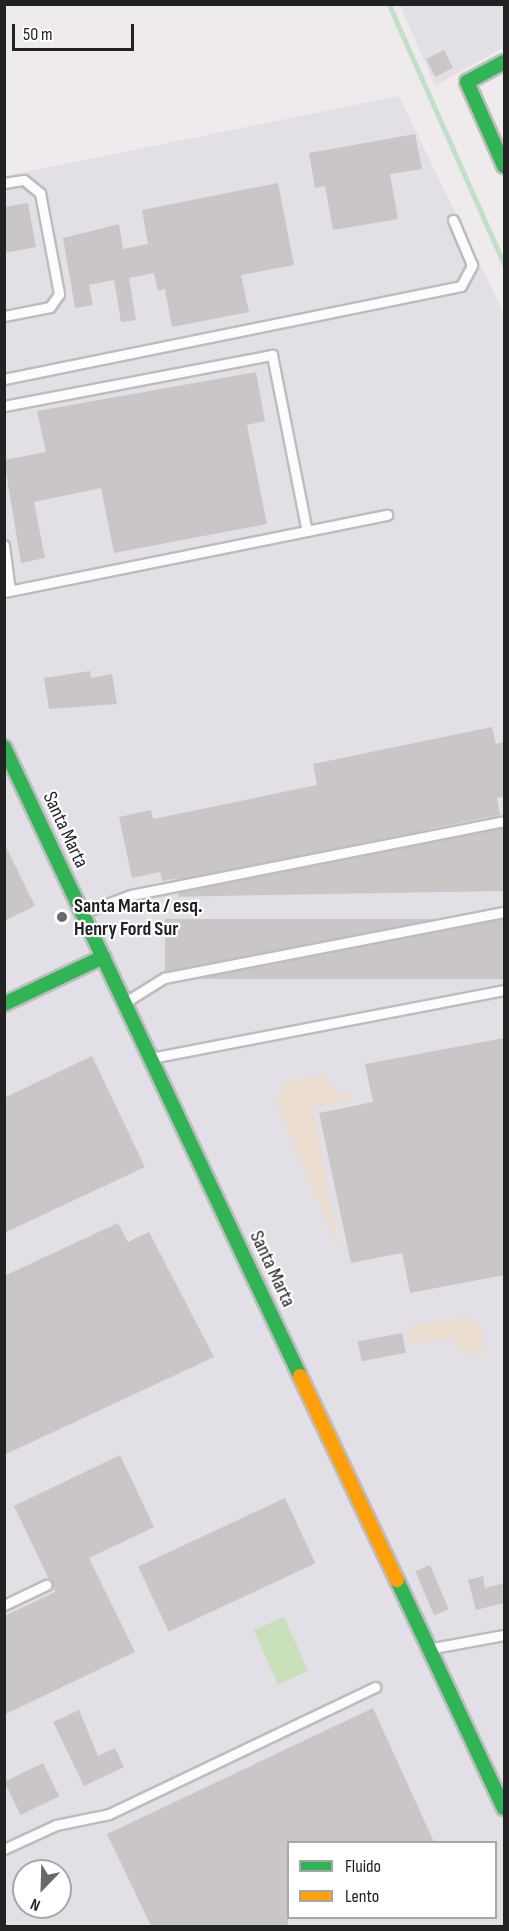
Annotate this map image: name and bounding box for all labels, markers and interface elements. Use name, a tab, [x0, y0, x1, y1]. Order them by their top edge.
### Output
scale bar	[15, 12, 136, 50]
text: 50 m	[23, 24, 53, 45]
street label: Santa Marta	[37, 788, 93, 872]
place label: Santa Marta / esq. Henry Ford Sur	[74, 894, 202, 941]
marker: Santa Marta / esq. Henry Ford Sur	[55, 910, 69, 924]
street label: Santa Marta	[244, 1227, 300, 1311]
legend	[287, 1841, 497, 1919]
text: Fluido	[345, 1856, 381, 1877]
north arrow	[12, 1859, 72, 1919]
text: Lento	[345, 1886, 379, 1907]
text: N	[28, 1894, 43, 1915]

